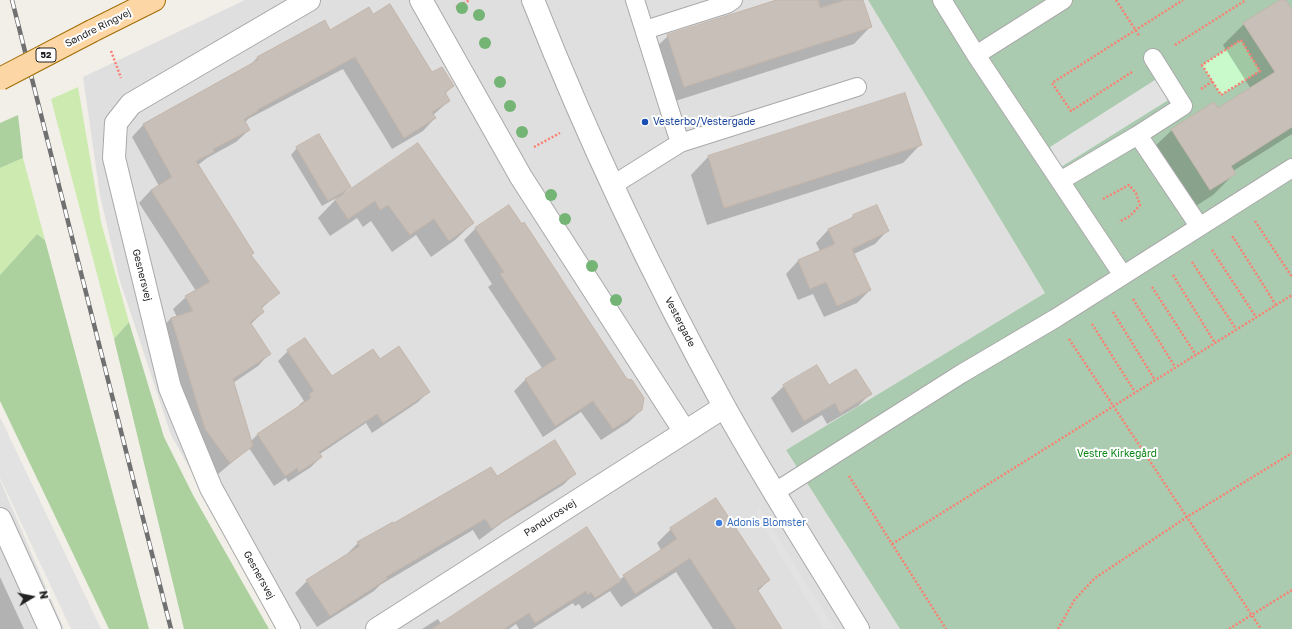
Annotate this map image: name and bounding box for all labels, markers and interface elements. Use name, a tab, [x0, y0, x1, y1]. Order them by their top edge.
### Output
street label: Søndre Ringvej	[63, 6, 133, 50]
road number: 52	[36, 48, 56, 62]
place label: Vesterbo/Vestergade	[653, 116, 755, 128]
marker: Vesterbo/Vestergade	[640, 117, 650, 127]
street label: Gesnersvej	[130, 248, 154, 302]
street label: Vestergade	[662, 295, 698, 349]
park label: Vestre Kirkegård	[1077, 448, 1157, 460]
street label: Pandurosvej	[522, 497, 578, 539]
place label: Adonis Blomster	[727, 517, 806, 529]
marker: Adonis Blomster	[714, 518, 724, 528]
street label: Gesnersvej	[241, 549, 277, 601]
north arrow	[12, 577, 52, 617]
text: N	[37, 590, 51, 600]

